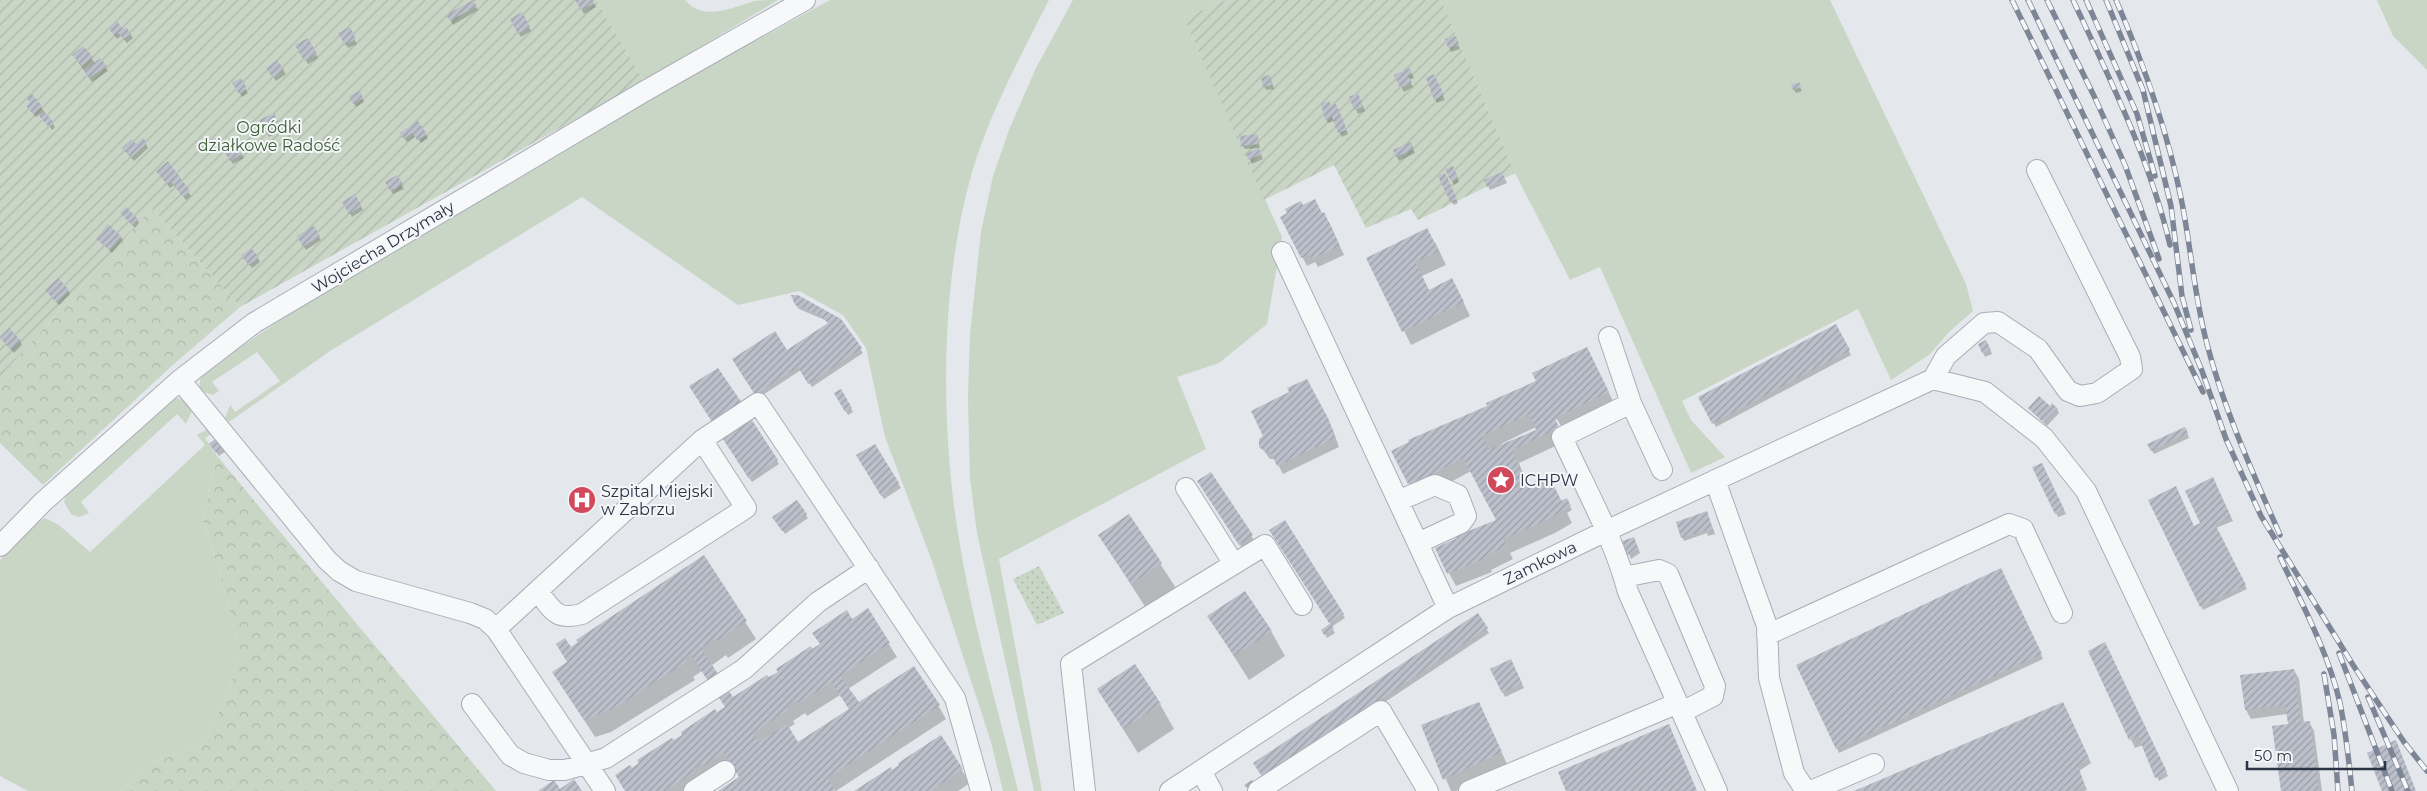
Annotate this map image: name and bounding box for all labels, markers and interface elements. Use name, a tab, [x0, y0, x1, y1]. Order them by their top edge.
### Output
park label: Ogródki działkowe Radość	[198, 118, 340, 155]
street label: Wojciecha Drzymały	[308, 197, 458, 297]
place icon: ICHPW	[1486, 465, 1516, 495]
place label: ICHPW	[1520, 471, 1578, 490]
place label: Szpital Miejski w Zabrzu	[601, 482, 713, 519]
hospital icon: Szpital Miejski w Zabrzu	[567, 485, 597, 515]
street label: Zamkowa	[1500, 537, 1580, 589]
scale bar	[2247, 738, 2384, 770]
text: 50 m	[2254, 746, 2292, 765]

